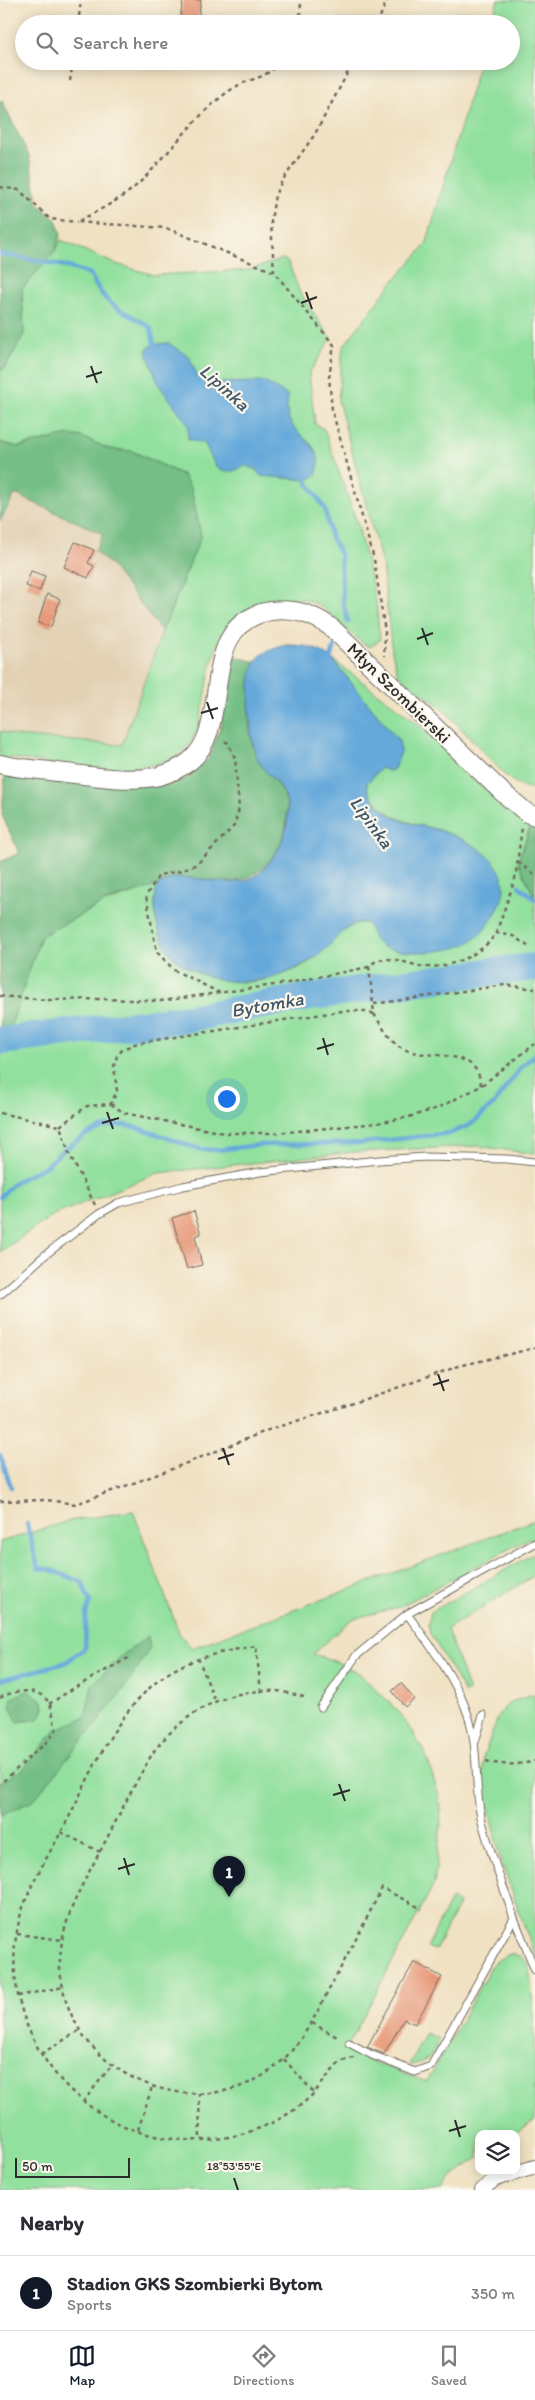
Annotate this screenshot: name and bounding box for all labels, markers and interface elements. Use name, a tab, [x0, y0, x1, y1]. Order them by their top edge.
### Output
search box	[15, 15, 520, 70]
icon: search	[33, 29, 61, 57]
text: Search here	[73, 31, 168, 54]
water label: Lipinka	[195, 359, 254, 416]
street label: Młyn Szombierski	[343, 638, 455, 748]
water label: Lipinka	[345, 792, 398, 853]
water label: Bytomka	[229, 987, 306, 1022]
your location	[214, 1086, 240, 1112]
pin: 1	[213, 1856, 245, 1897]
map controls	[475, 2130, 520, 2175]
button: layers	[475, 2130, 520, 2175]
scale bar	[15, 2155, 130, 2178]
text: 50 m	[22, 2158, 53, 2175]
text: 18°53'55"E	[207, 2159, 262, 2173]
text: Nearby	[20, 2210, 84, 2235]
text: Stadion GKS Szombierki Bytom	[67, 2272, 322, 2295]
text: 1	[32, 2284, 40, 2303]
text: 350 m	[471, 2284, 515, 2303]
text: Sports	[67, 2295, 112, 2314]
tab: Map	[68, 2342, 96, 2389]
tab: Directions	[233, 2342, 294, 2389]
tab: Saved	[431, 2342, 467, 2389]

